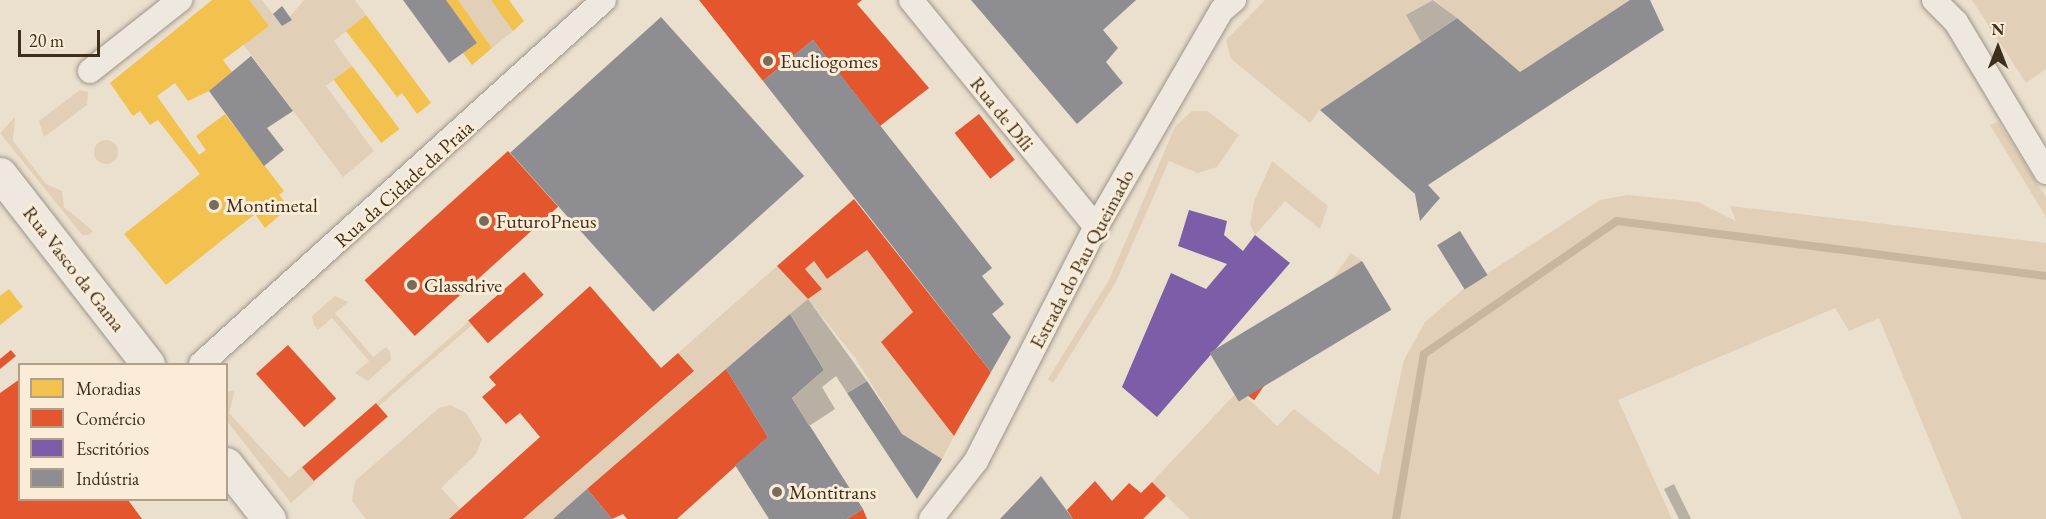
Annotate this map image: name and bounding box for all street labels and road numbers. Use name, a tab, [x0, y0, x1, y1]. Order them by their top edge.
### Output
street label: Rua de Díli	[965, 72, 1039, 156]
street label: Rua da Cidade da Praia	[330, 115, 478, 253]
street label: Estrada do Pau Queimado	[1025, 165, 1139, 353]
street label: Rua Vasco da Gama	[18, 202, 130, 336]

